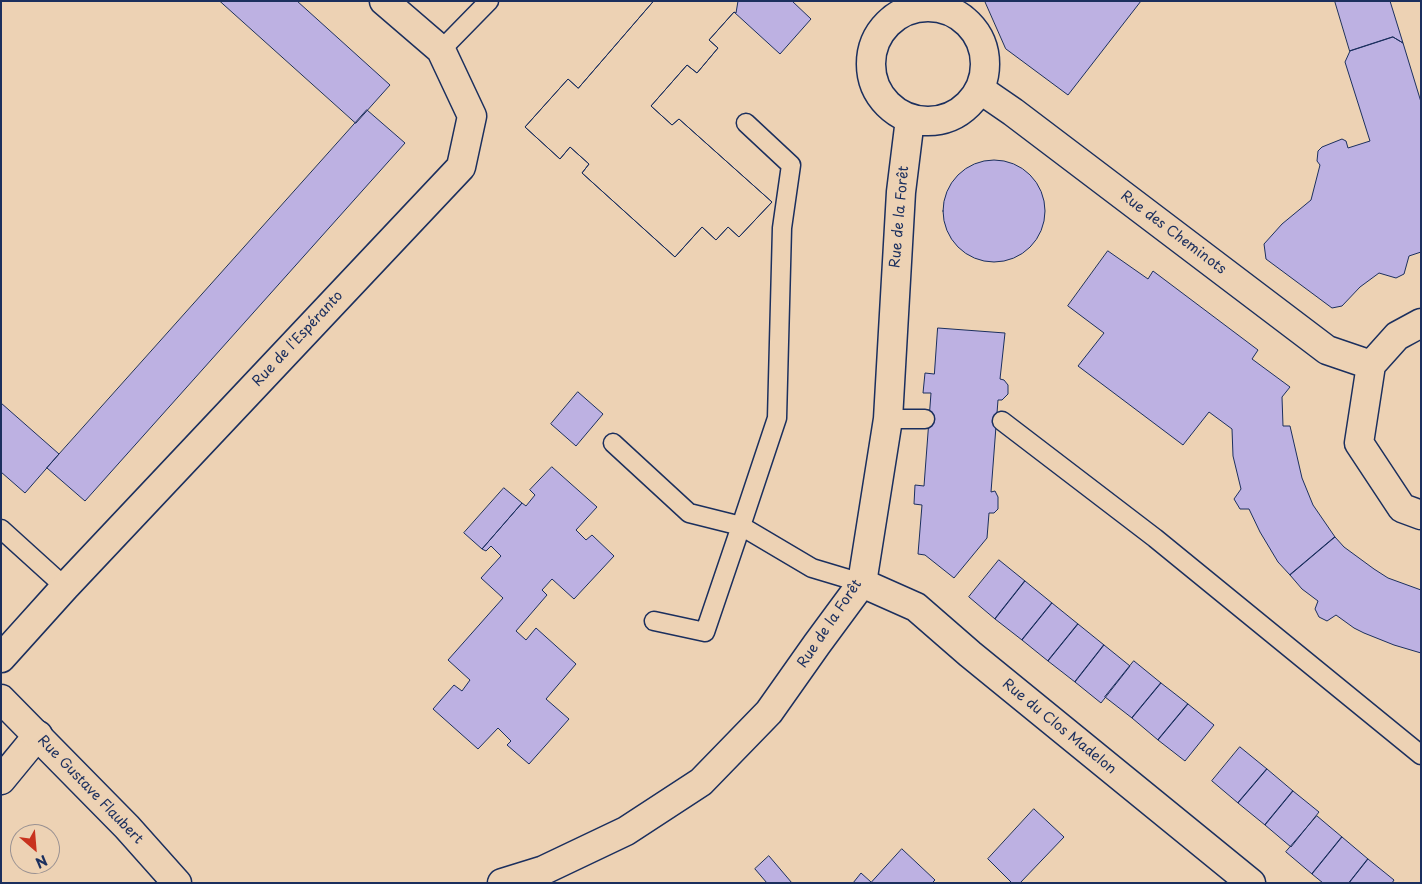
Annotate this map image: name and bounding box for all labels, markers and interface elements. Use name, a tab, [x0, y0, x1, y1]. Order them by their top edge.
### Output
street label: Rue de la Forêt	[887, 165, 913, 269]
street label: Rue des Cheminots	[1117, 188, 1229, 278]
street label: Rue de l'Espéranto	[249, 288, 347, 390]
street label: Rue de la Forêt	[794, 577, 866, 671]
street label: Rue du Clos Madelon	[999, 676, 1119, 778]
street label: Rue Gustave Flaubert	[34, 732, 146, 848]
north arrow	[10, 824, 60, 874]
text: N	[32, 850, 51, 874]

